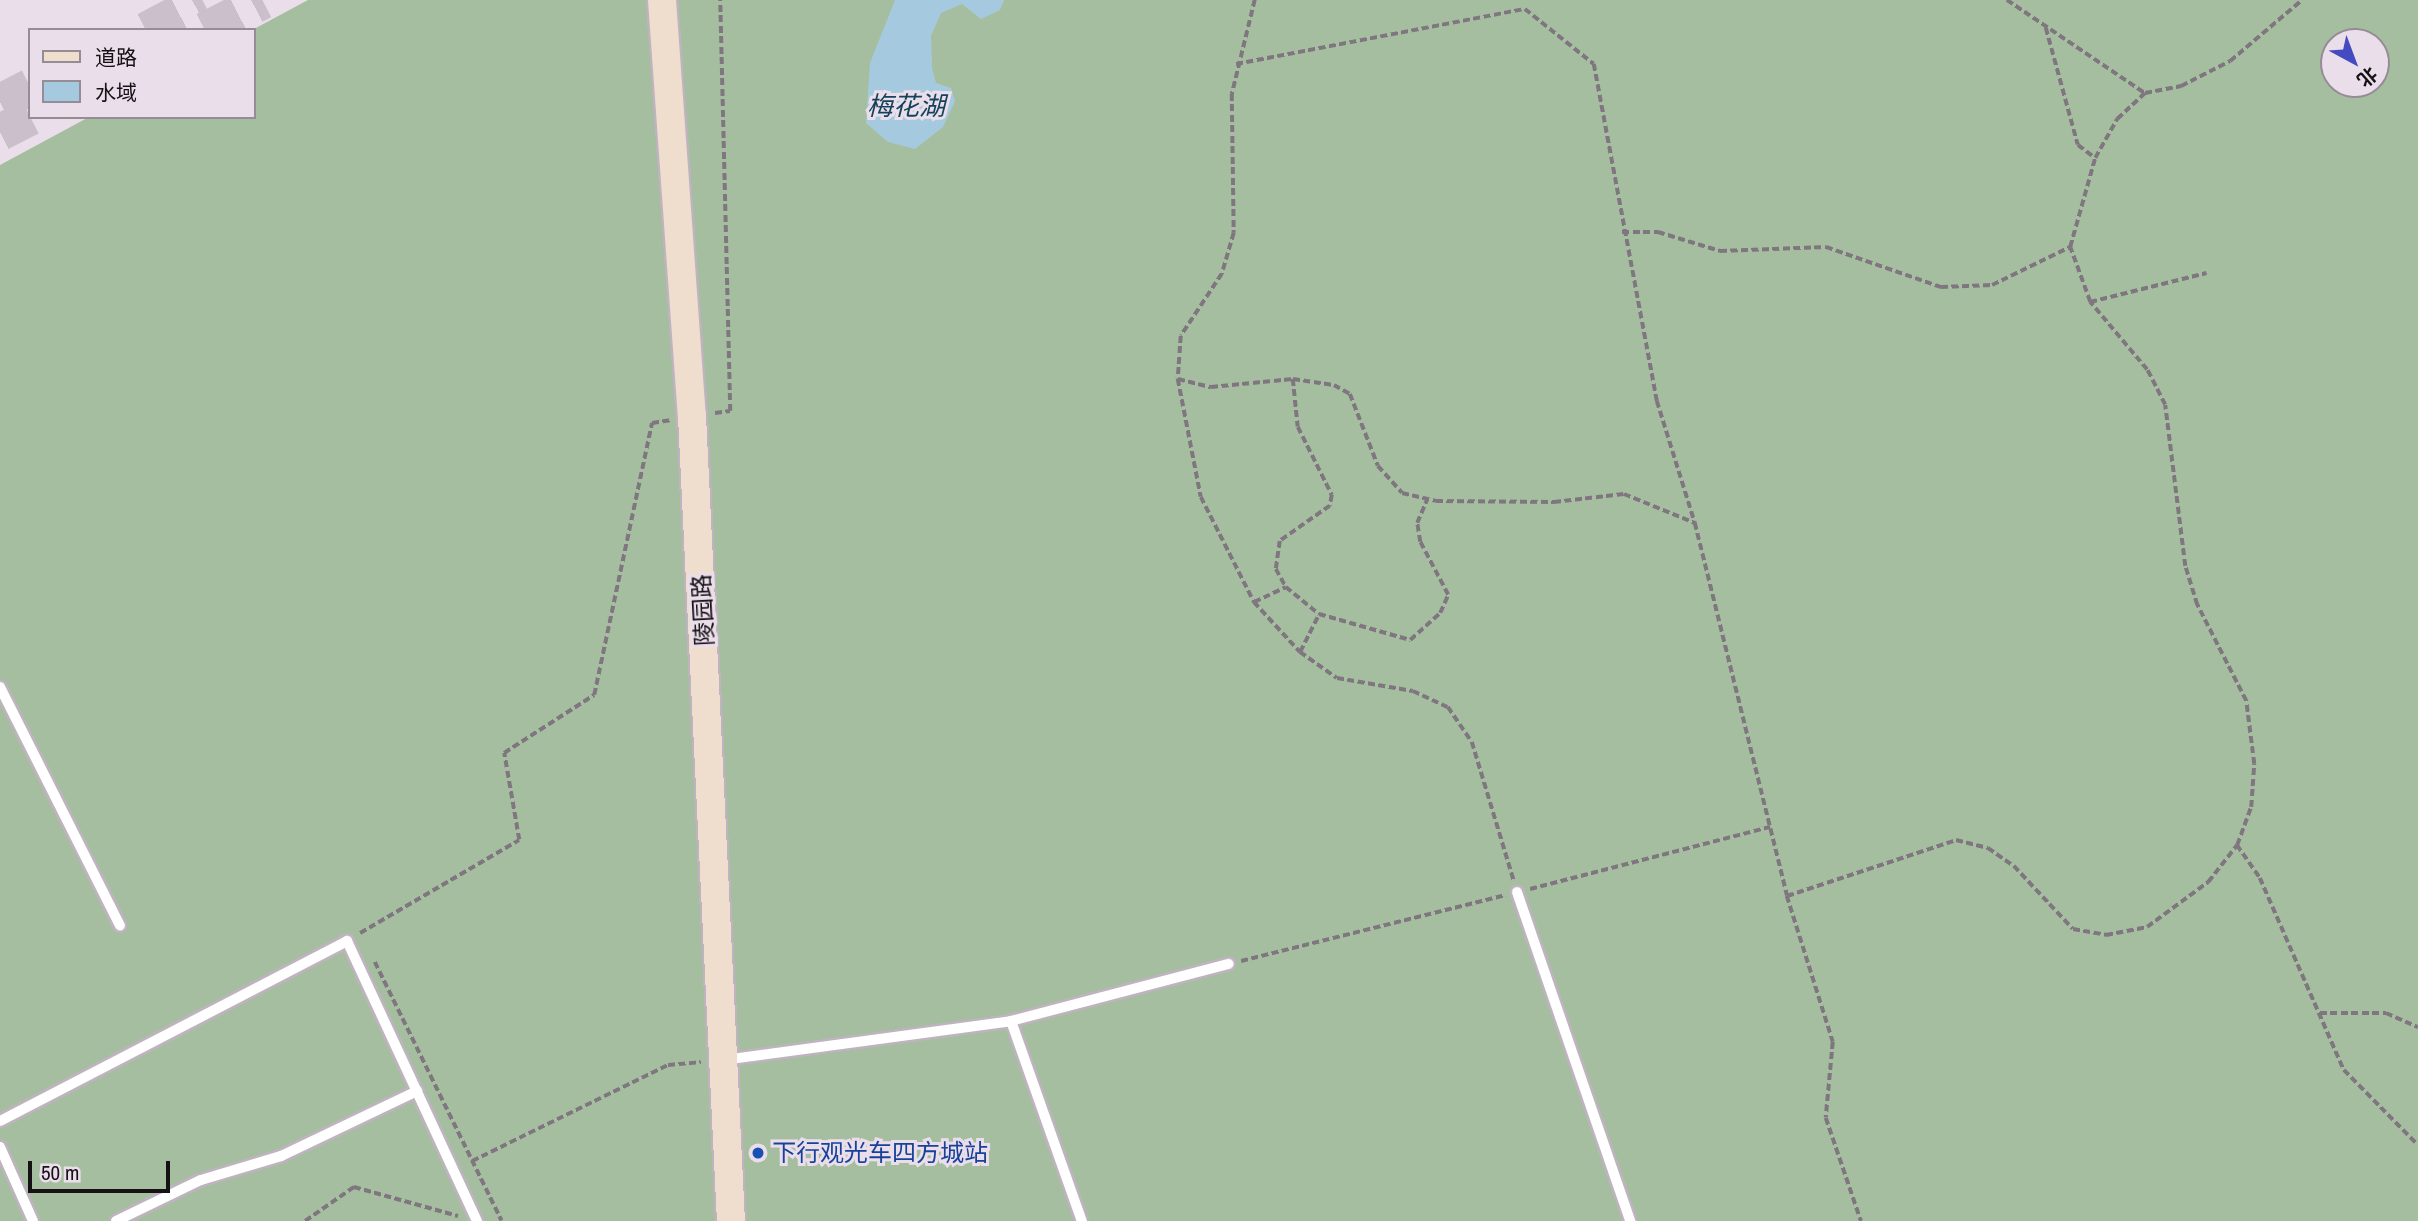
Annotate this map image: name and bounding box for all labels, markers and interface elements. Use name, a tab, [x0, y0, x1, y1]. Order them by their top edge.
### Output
legend	[28, 28, 256, 119]
north arrow	[2320, 28, 2390, 98]
text: 道路	[95, 43, 137, 72]
text: 北	[2352, 61, 2383, 93]
text: 水域	[95, 78, 137, 107]
water label: 梅花湖	[867, 90, 945, 122]
street label: 陵园路	[687, 573, 719, 647]
place label: 下行观光车四方城站	[772, 1139, 988, 1167]
marker: 下行观光车四方城站	[750, 1145, 766, 1161]
scale bar	[32, 1148, 173, 1192]
text: 50 m	[41, 1158, 79, 1187]

